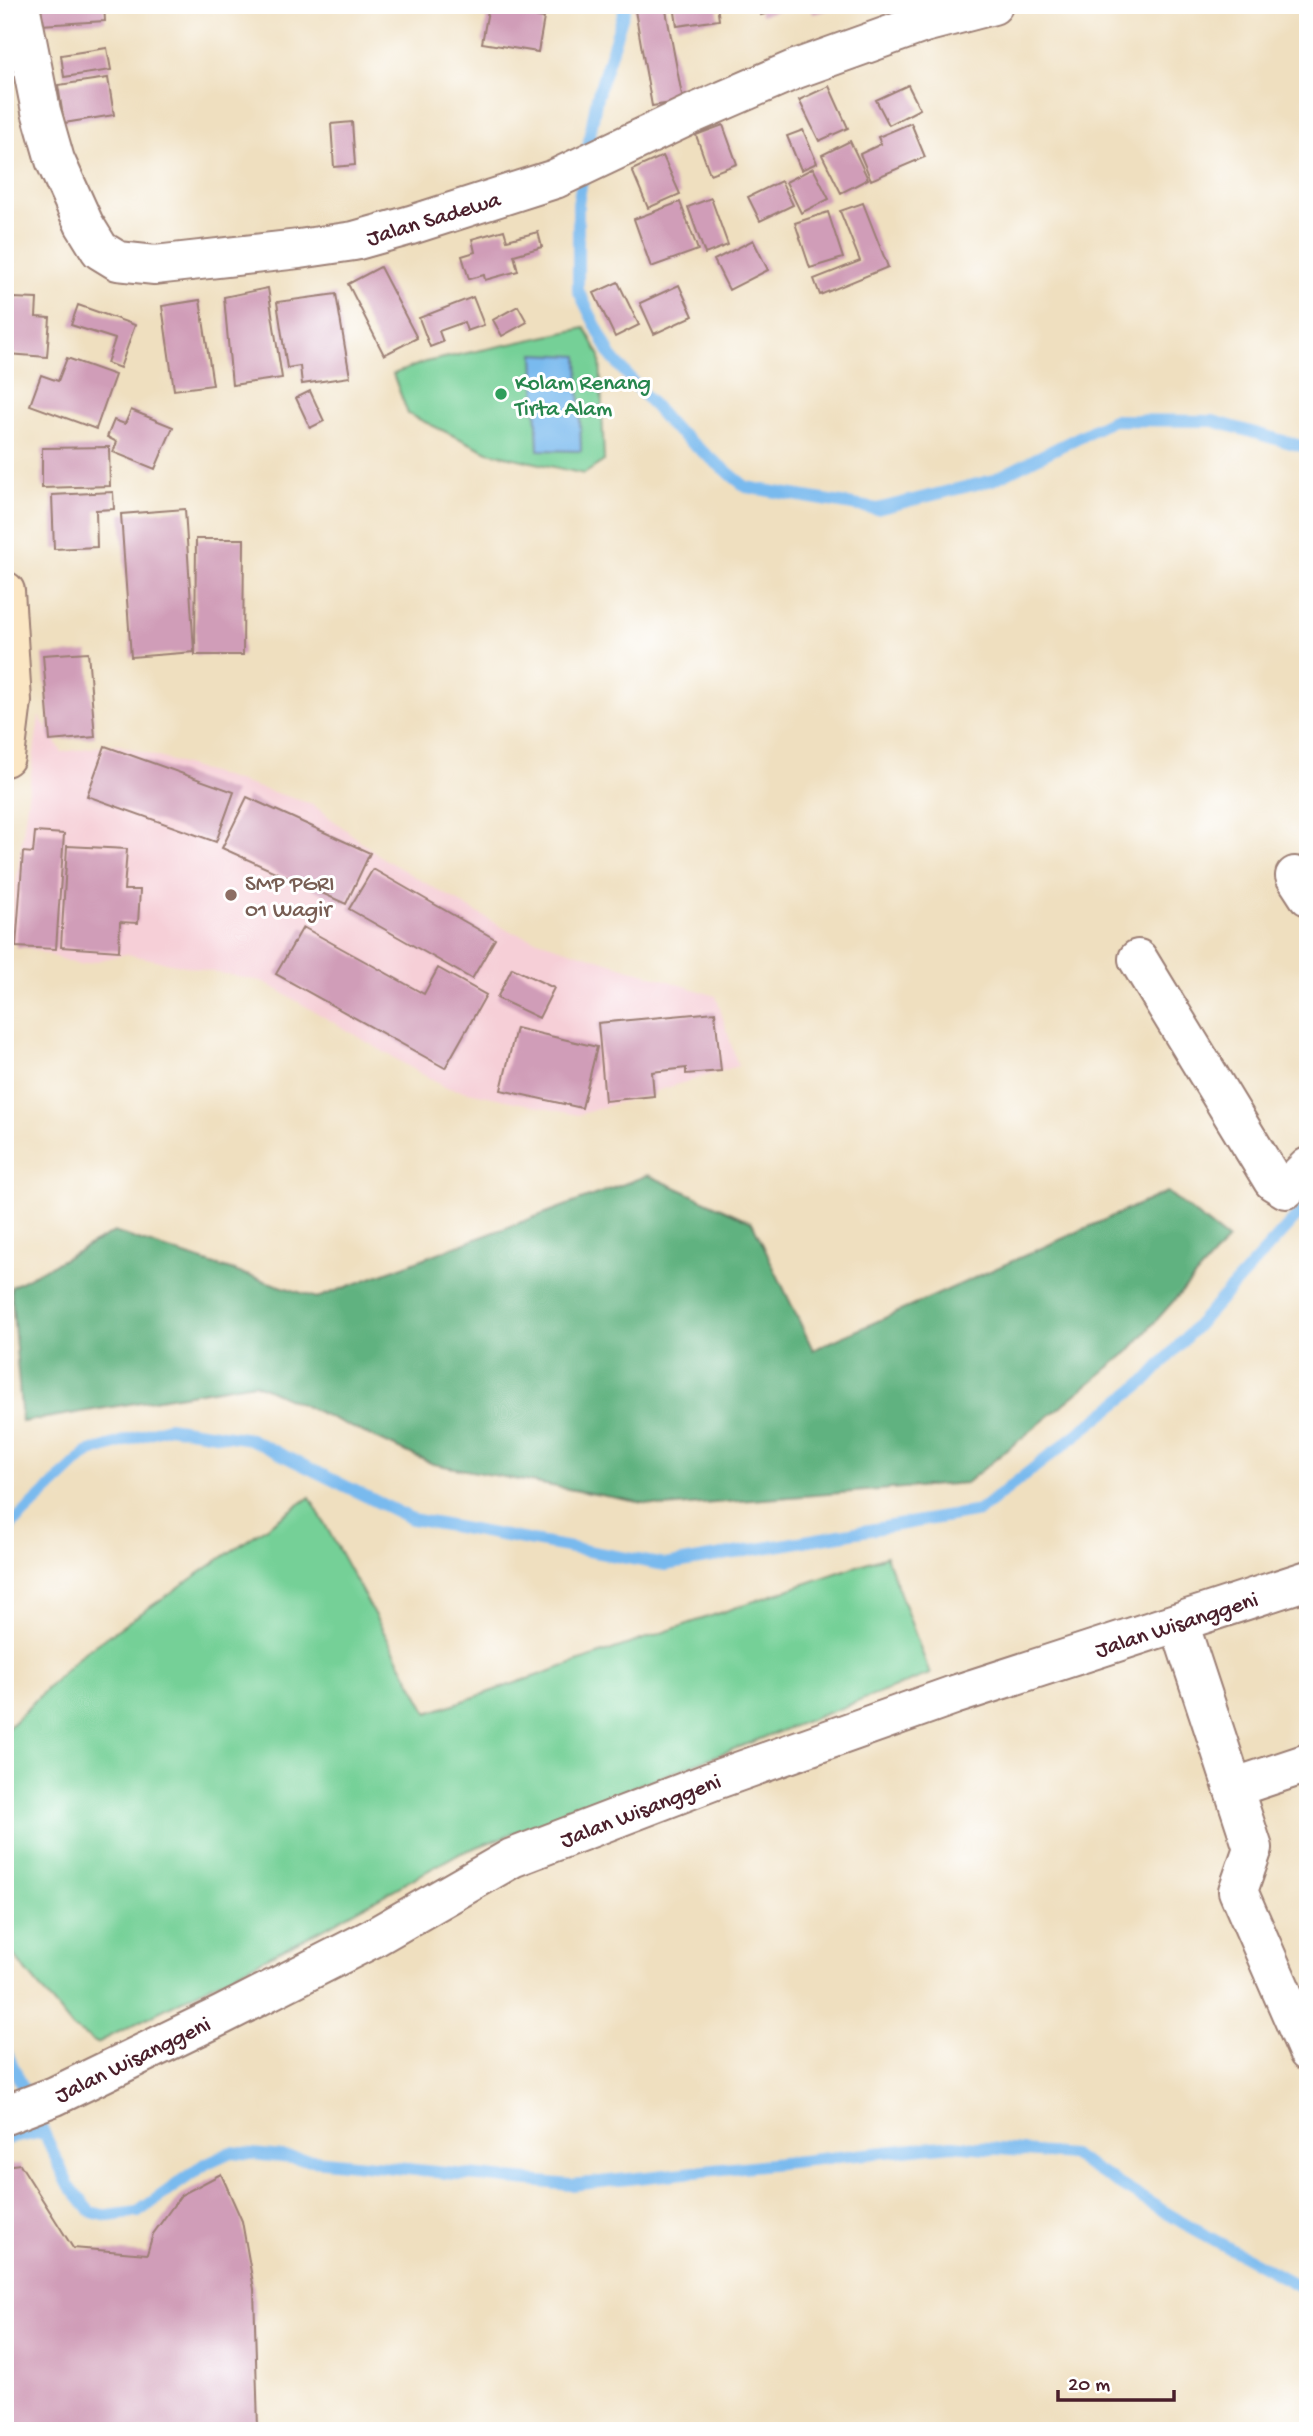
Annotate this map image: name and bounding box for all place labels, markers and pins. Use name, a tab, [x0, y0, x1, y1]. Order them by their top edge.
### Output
place label: Kolam Renang Tirta Alam	[513, 371, 651, 424]
marker: Kolam Renang Tirta Alam	[493, 386, 509, 402]
place label: SMP PGRI 01 Wagir	[245, 872, 335, 925]
marker: SMP PGRI 01 Wagir	[223, 887, 239, 903]

